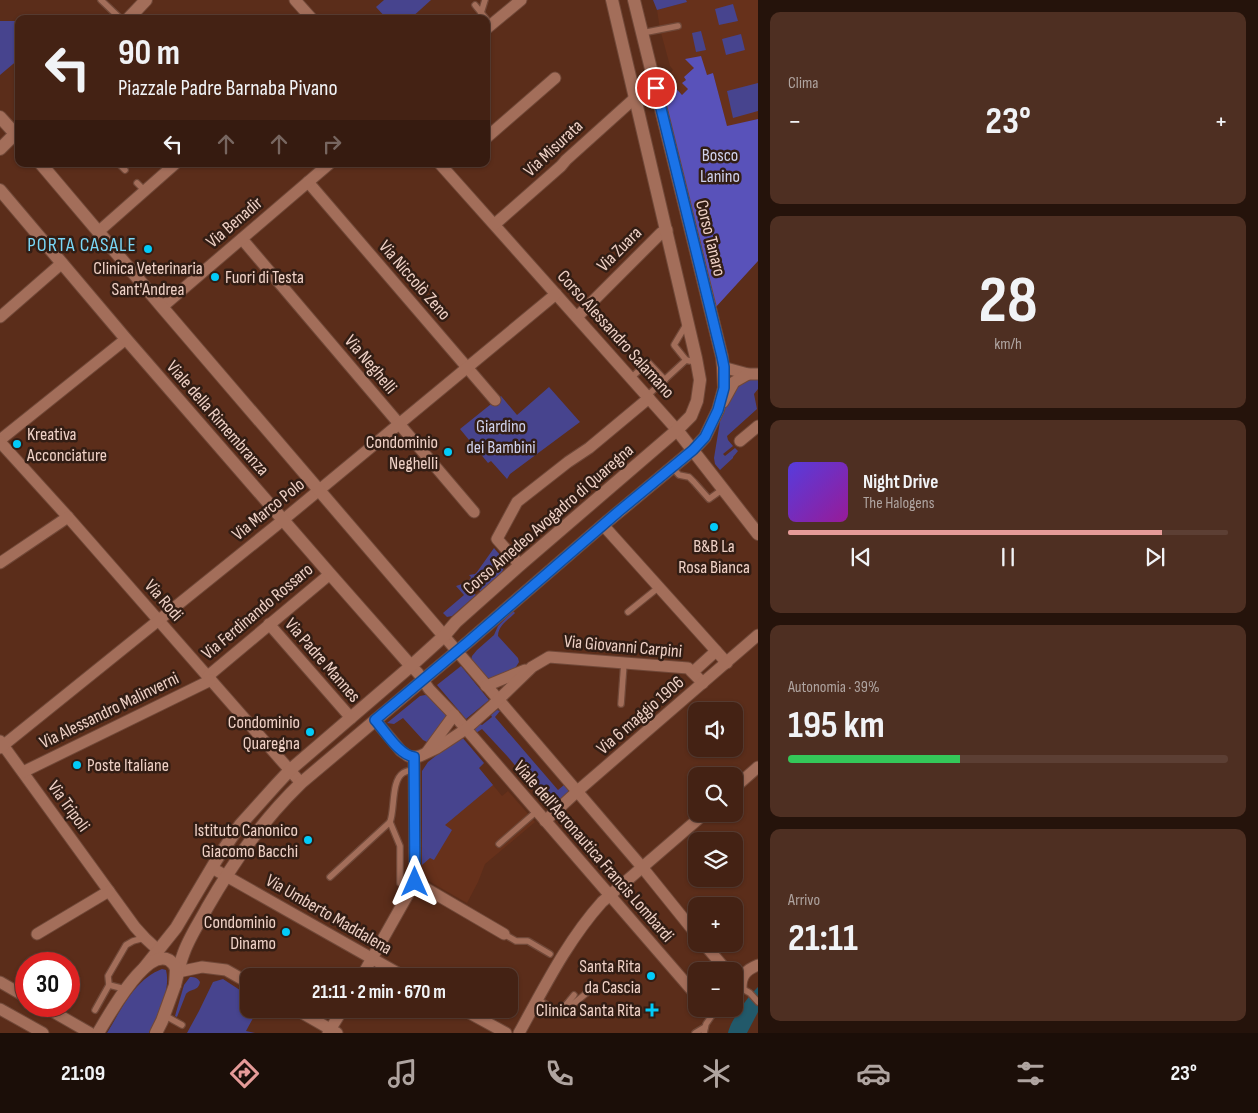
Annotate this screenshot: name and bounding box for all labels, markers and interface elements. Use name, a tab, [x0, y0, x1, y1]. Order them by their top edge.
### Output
text: 90 m	[118, 32, 180, 75]
icon: left	[35, 35, 100, 100]
pin	[635, 67, 677, 109]
icon: arrive	[642, 74, 670, 102]
text: Clima	[788, 74, 818, 93]
text: Piazzale Padre Barnaba Pivano	[118, 75, 338, 102]
text: 23°	[985, 99, 1031, 144]
text: −	[788, 105, 802, 138]
text: +	[1214, 105, 1228, 138]
street label: Via Misurata	[519, 116, 587, 181]
icon: left	[159, 130, 187, 158]
icon: ahead	[212, 130, 240, 158]
icon: ahead	[265, 130, 293, 158]
icon: right	[318, 130, 346, 158]
park label: Bosco Lanino	[700, 145, 740, 187]
street label: Via Benadir	[202, 192, 267, 252]
street label: Corso Tanaro	[691, 198, 730, 278]
street label: Via Zuara	[593, 223, 646, 276]
district label: PORTA CASALE	[27, 233, 137, 257]
street label: Via Niccolò Zeno	[374, 236, 455, 324]
marker: Clinica Veterinaria Sant'Andrea	[142, 243, 154, 255]
place label: Clinica Veterinaria Sant'Andrea	[93, 258, 203, 300]
text: 28	[978, 263, 1038, 341]
street label: Corso Alessandro Salamano	[553, 266, 679, 403]
place label: Fuori di Testa	[225, 267, 304, 288]
marker: Fuori di Testa	[209, 271, 221, 283]
street label: Via Neghelli	[340, 331, 401, 398]
text: km/h	[994, 335, 1022, 354]
street label: Viale della Rimembranza	[162, 357, 273, 480]
park label: Giardino dei Bambini	[466, 416, 536, 458]
place label: Kreativa Acconciature	[26, 424, 107, 466]
place label: Condominio Neghelli	[366, 432, 438, 474]
marker: Kreativa Acconciature	[11, 438, 23, 450]
street label: Corso Amedeo Avogadro di Quaregna	[459, 440, 638, 599]
marker: Condominio Neghelli	[442, 446, 454, 458]
text: Night Drive	[863, 471, 938, 494]
street label: Via Marco Polo	[228, 474, 309, 545]
text: The Halogens	[863, 494, 934, 513]
marker: B&B La Rosa Bianca	[708, 521, 720, 533]
place label: B&B La Rosa Bianca	[678, 536, 750, 578]
icon: previous	[847, 543, 875, 571]
icon: pause	[994, 543, 1022, 571]
icon: next	[1141, 543, 1169, 571]
street label: Via Ferdinando Rossaro	[198, 559, 317, 664]
street label: Via Rodi	[140, 575, 187, 625]
street label: Via Padre Mannes	[280, 614, 365, 707]
street label: Via Giovanni Carpini	[563, 631, 683, 662]
street label: Via Alessandro Malinverni	[36, 668, 182, 753]
street label: Via 6 maggio 1906	[592, 672, 688, 759]
text: Autonomia · 39%	[788, 678, 879, 697]
map controls	[688, 702, 743, 1017]
button: sound	[688, 702, 743, 757]
text: 195 km	[788, 703, 885, 748]
place label: Condominio Quaregna	[228, 712, 300, 754]
marker: Condominio Quaregna	[304, 726, 316, 738]
place label: Poste Italiane	[87, 755, 169, 776]
street label: Viale dell'Aeronautica Francis Lombardi	[509, 756, 678, 946]
marker: Poste Italiane	[71, 759, 83, 771]
button: search	[688, 767, 743, 822]
street label: Via Tripoli	[43, 777, 94, 836]
place label: Istituto Canonico Giacomo Bacchi	[194, 820, 298, 862]
button: layers	[688, 832, 743, 887]
marker: Istituto Canonico Giacomo Bacchi	[302, 834, 314, 846]
position arrow	[388, 855, 440, 907]
street label: Via Umberto Maddalena	[262, 870, 396, 959]
text: Arrivo	[788, 891, 820, 910]
button: +	[688, 897, 743, 952]
place label: Condominio Dinamo	[204, 912, 276, 954]
text: 21:11	[788, 916, 858, 961]
marker: Condominio Dinamo	[280, 926, 292, 938]
speed limit sign: 30	[15, 952, 80, 1017]
place label: Santa Rita da Cascia	[579, 956, 641, 998]
button: −	[688, 962, 743, 1017]
marker: Santa Rita da Cascia	[645, 970, 657, 982]
text: 21:11 · 2 min · 670 m	[312, 981, 446, 1004]
place label: Clinica Santa Rita	[536, 1000, 641, 1021]
marker: Clinica Santa Rita	[645, 1003, 659, 1017]
icon: directions	[227, 1056, 262, 1091]
icon: music	[385, 1056, 420, 1091]
icon: phone	[542, 1056, 577, 1091]
icon: climate	[699, 1056, 734, 1091]
icon: car	[856, 1056, 891, 1091]
icon: filters	[1013, 1056, 1048, 1091]
text: 21:09	[61, 1060, 105, 1087]
text: 23°	[1170, 1060, 1197, 1087]

